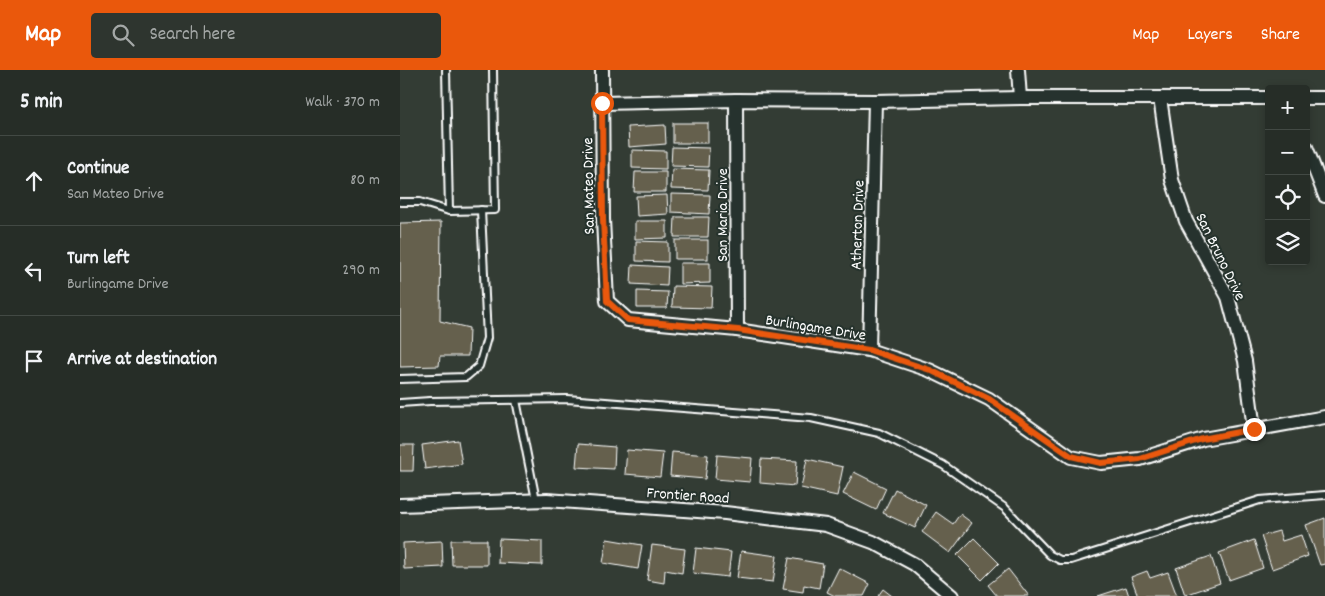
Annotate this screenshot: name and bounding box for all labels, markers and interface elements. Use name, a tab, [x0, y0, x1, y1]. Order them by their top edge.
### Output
search box	[91, 13, 441, 58]
text: Map	[25, 18, 61, 52]
icon: search	[109, 21, 137, 49]
text: Search here	[149, 22, 235, 49]
text: Map	[1132, 23, 1159, 48]
text: Layers	[1187, 23, 1233, 48]
text: Share	[1261, 23, 1300, 48]
map controls	[1265, 85, 1310, 265]
button: +	[1265, 85, 1310, 130]
text: 5 min	[20, 88, 63, 118]
text: Walk · 370 m	[305, 91, 380, 114]
route start	[591, 92, 614, 115]
button: −	[1265, 130, 1310, 175]
street label: San Mateo Drive	[577, 137, 602, 235]
text: Continue	[67, 156, 129, 183]
icon: ahead	[20, 167, 48, 195]
street label: San Maria Drive	[712, 168, 735, 262]
text: 80 m	[350, 169, 380, 192]
button: locate	[1265, 175, 1310, 220]
street label: Atherton Drive	[845, 180, 872, 270]
text: San Mateo Drive	[67, 183, 164, 206]
street label: San Bruno Drive	[1189, 209, 1251, 305]
button: layers	[1265, 220, 1310, 265]
text: Turn left	[67, 246, 130, 273]
icon: left	[20, 257, 48, 285]
text: 290 m	[342, 259, 380, 282]
text: Burlingame Drive	[67, 273, 169, 296]
street label: Burlingame Drive	[764, 309, 868, 348]
icon: arrive	[20, 347, 48, 375]
text: Arrive at destination	[67, 347, 217, 374]
route end	[1243, 418, 1266, 441]
street label: Frontier Road	[646, 482, 730, 511]

